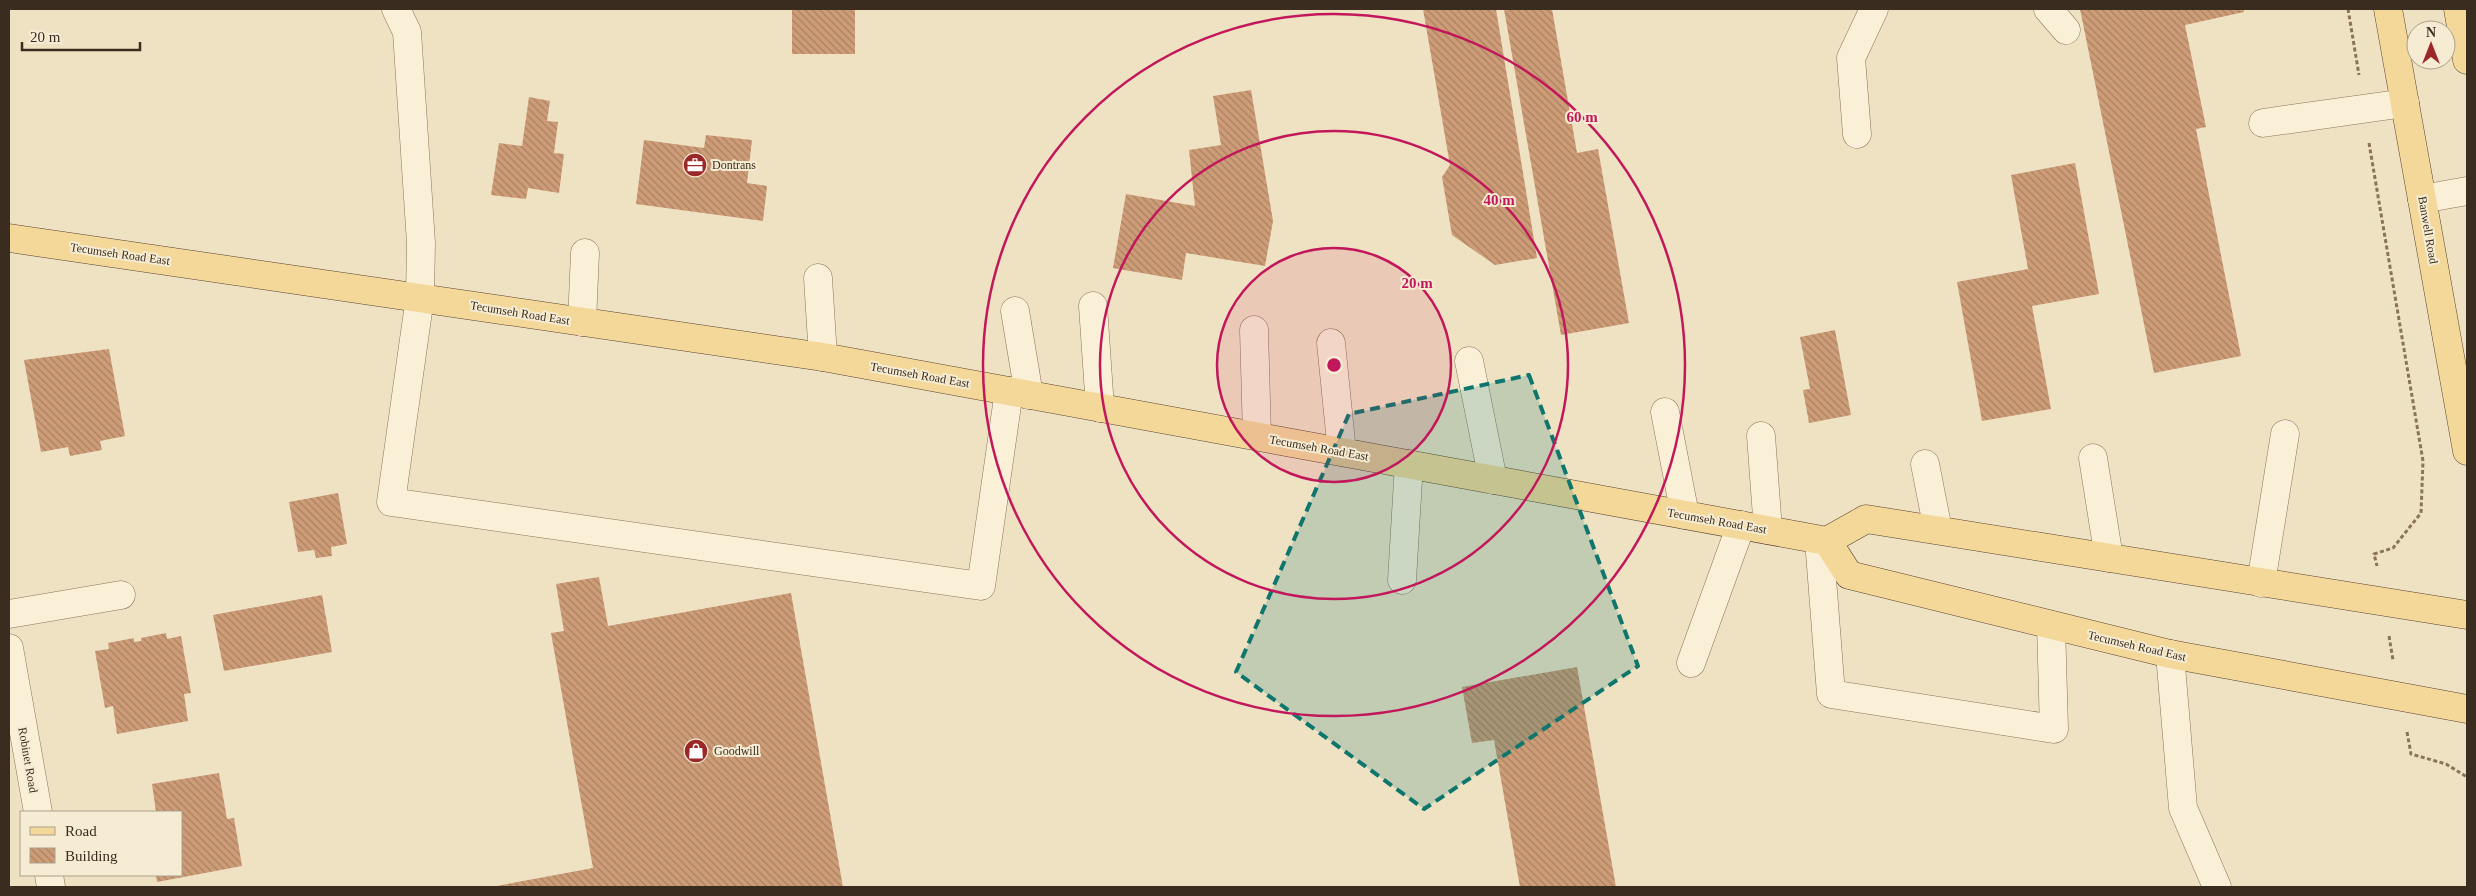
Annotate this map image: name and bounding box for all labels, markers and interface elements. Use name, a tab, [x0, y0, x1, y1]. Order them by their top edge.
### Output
scale bar	[22, 20, 140, 52]
north arrow	[2406, 20, 2456, 70]
text: N	[2426, 25, 2436, 40]
text: 20 m	[30, 29, 61, 45]
text: 60 m	[1566, 109, 1598, 125]
office icon: Dontrans	[682, 152, 708, 178]
place label: Dontrans	[712, 158, 756, 172]
text: 40 m	[1483, 192, 1515, 208]
street label: Banwell Road	[2415, 195, 2441, 265]
street label: Tecumseh Road East	[69, 240, 171, 268]
text: 20 m	[1401, 275, 1433, 291]
street label: Tecumseh Road East	[469, 298, 571, 328]
centre of rings	[1325, 356, 1343, 374]
street label: Tecumseh Road East	[869, 359, 971, 391]
street label: Tecumseh Road East	[1268, 432, 1370, 464]
street label: Tecumseh Road East	[1666, 505, 1768, 537]
street label: Tecumseh Road East	[2086, 628, 2188, 664]
street label: Robinet Road	[15, 726, 41, 794]
shop icon: Goodwill	[683, 738, 709, 764]
place label: Goodwill	[714, 744, 760, 758]
legend	[20, 811, 182, 876]
text: Road	[65, 823, 97, 839]
text: Building	[65, 848, 118, 864]

